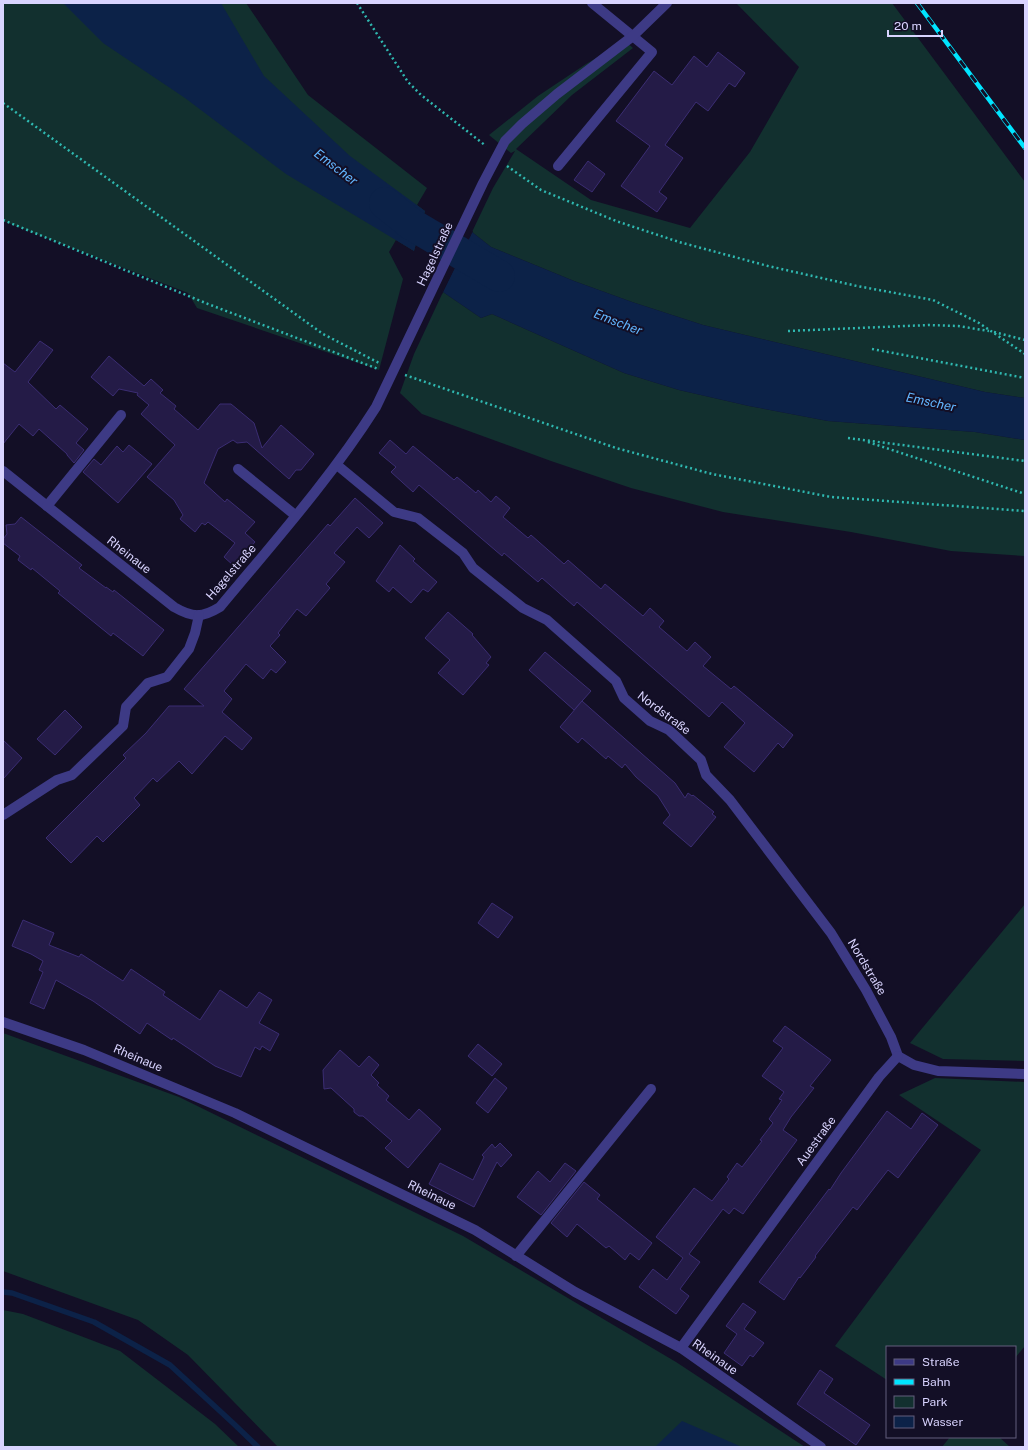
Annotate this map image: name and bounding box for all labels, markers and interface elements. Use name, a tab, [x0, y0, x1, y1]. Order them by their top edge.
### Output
scale bar	[888, 12, 942, 38]
text: 20 m	[894, 19, 922, 33]
water label: Emscher	[311, 146, 361, 188]
street label: Hagelstraße	[414, 220, 456, 288]
water label: Emscher	[592, 306, 644, 338]
water label: Emscher	[905, 389, 957, 415]
street label: Rheinaue	[104, 533, 154, 577]
street label: Hagelstraße	[203, 541, 259, 603]
street label: Nordstraße	[635, 688, 694, 738]
street label: Nordstraße	[845, 936, 889, 998]
street label: Rheinaue	[111, 1041, 165, 1075]
street label: Auestraße	[793, 1113, 839, 1168]
street label: Rheinaue	[406, 1177, 459, 1213]
street label: Rheinaue	[690, 1336, 741, 1378]
legend	[886, 1346, 1016, 1438]
text: Straße	[922, 1355, 960, 1369]
text: Bahn	[922, 1375, 951, 1389]
text: Park	[922, 1395, 948, 1409]
text: Wasser	[922, 1415, 963, 1429]

